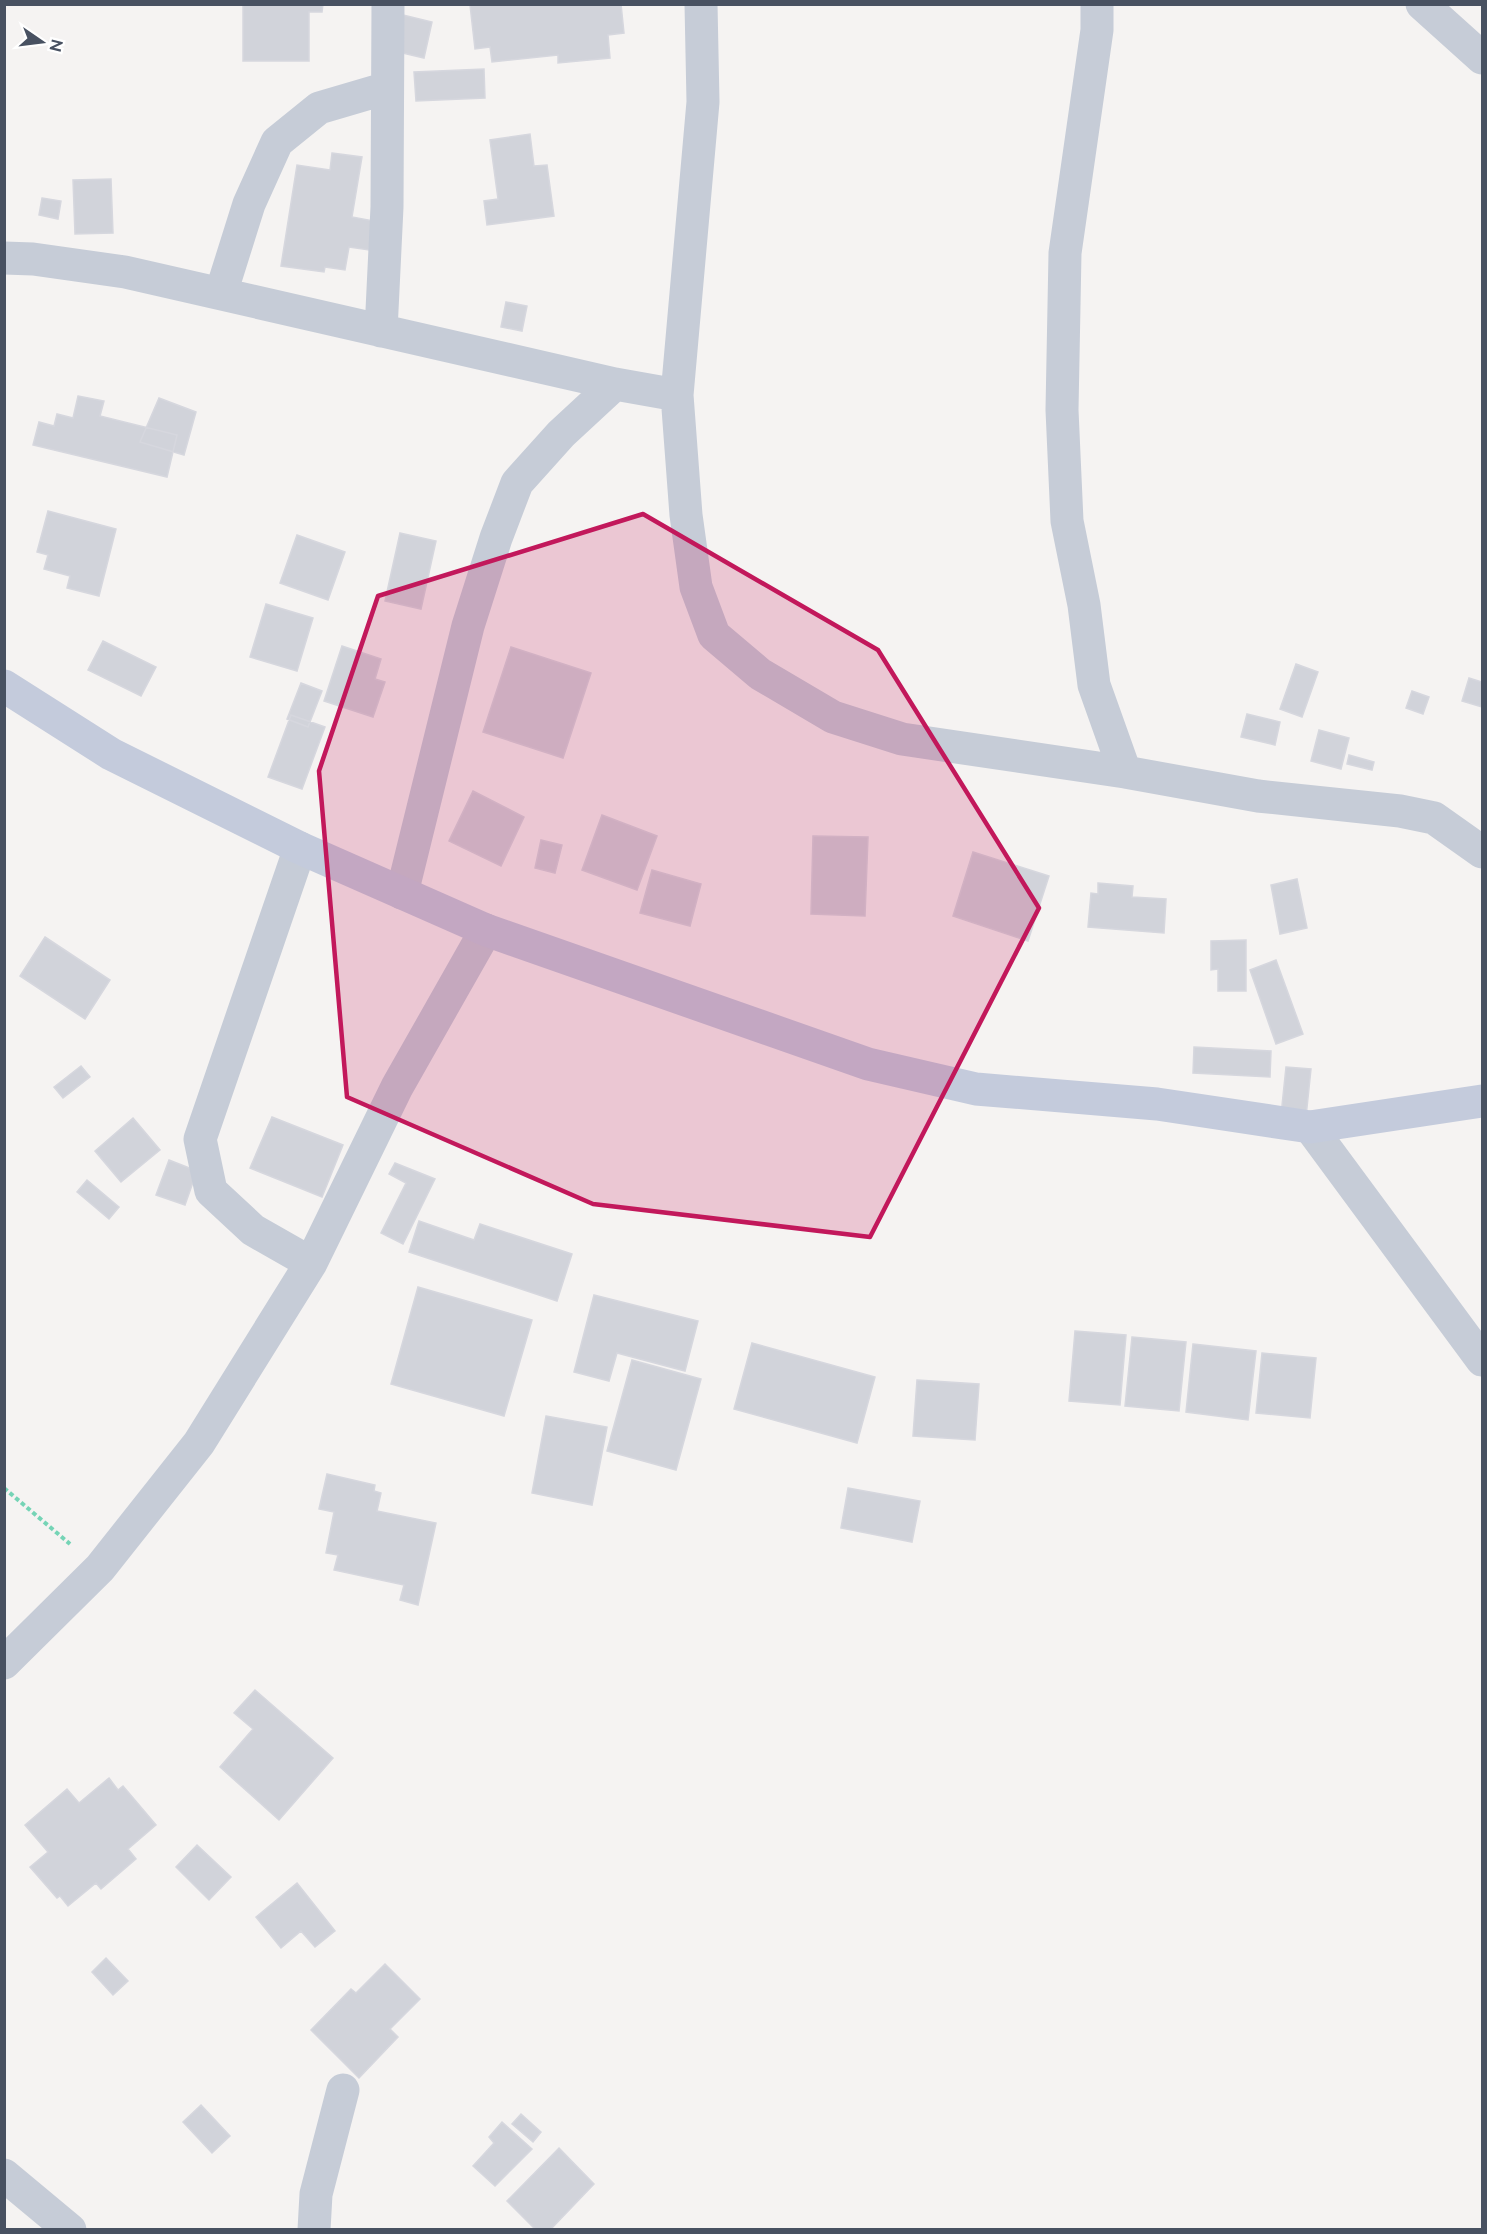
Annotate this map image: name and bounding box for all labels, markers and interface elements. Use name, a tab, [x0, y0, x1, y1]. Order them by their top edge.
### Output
north arrow	[12, 12, 72, 72]
text: N	[45, 37, 67, 54]

